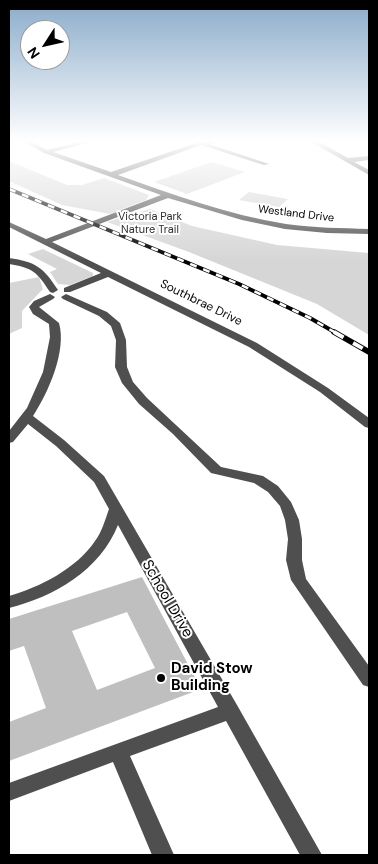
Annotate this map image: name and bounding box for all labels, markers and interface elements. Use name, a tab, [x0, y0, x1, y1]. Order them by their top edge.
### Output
north arrow	[20, 20, 70, 70]
text: N	[23, 44, 44, 62]
street label: Westland Drive	[257, 203, 335, 225]
park label: Victoria Park Nature Trail	[118, 210, 182, 236]
street label: Southbrae Drive	[158, 277, 244, 329]
street label: School Drive	[138, 557, 196, 641]
place label: David Stow Building	[171, 660, 253, 695]
marker: David Stow Building	[155, 672, 167, 684]

